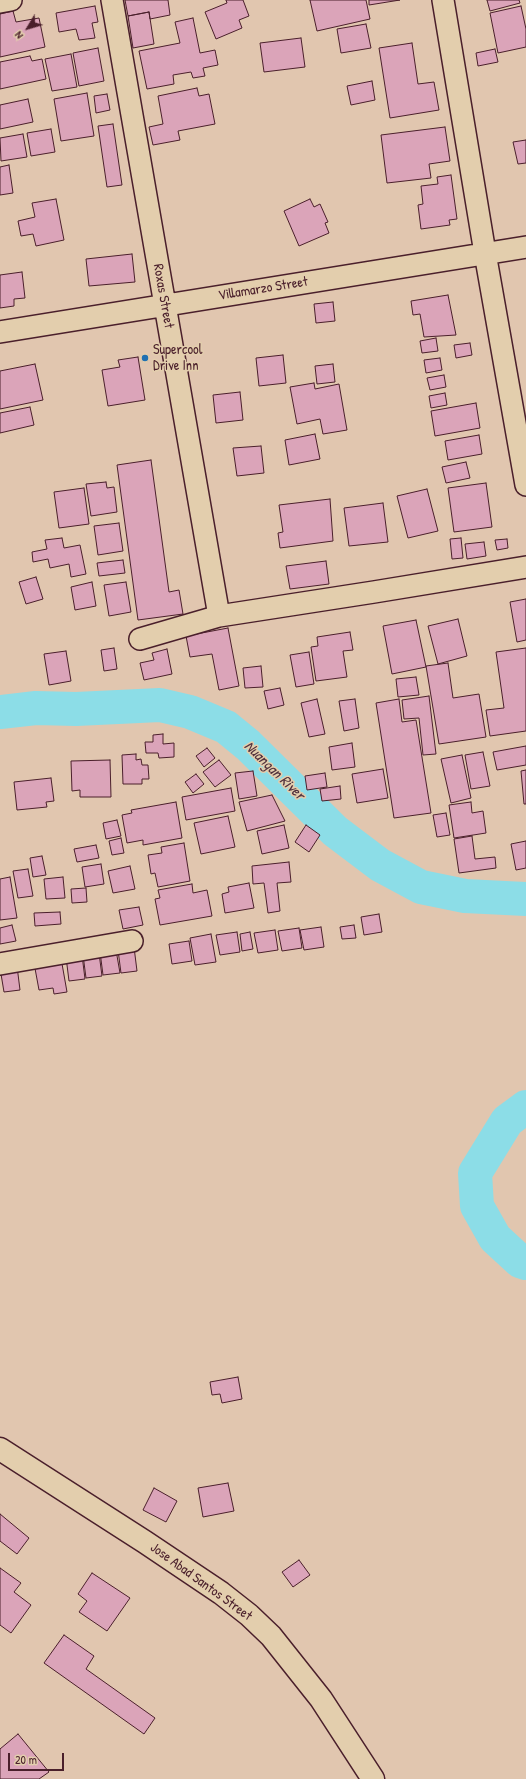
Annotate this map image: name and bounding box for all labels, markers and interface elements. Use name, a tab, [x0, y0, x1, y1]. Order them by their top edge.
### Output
north arrow	[8, 8, 48, 48]
text: N	[11, 29, 26, 42]
street label: Roxas Street	[149, 263, 177, 329]
street label: Villamarzo Street	[217, 274, 309, 304]
place label: Supercool Drive Inn	[153, 342, 202, 374]
marker: Supercool Drive Inn	[140, 353, 150, 363]
water label: Nuangan River	[240, 738, 308, 804]
street label: Jose Abad Santos Street	[147, 1539, 255, 1625]
scale bar	[10, 1745, 66, 1771]
text: 20 m	[15, 1751, 37, 1768]

